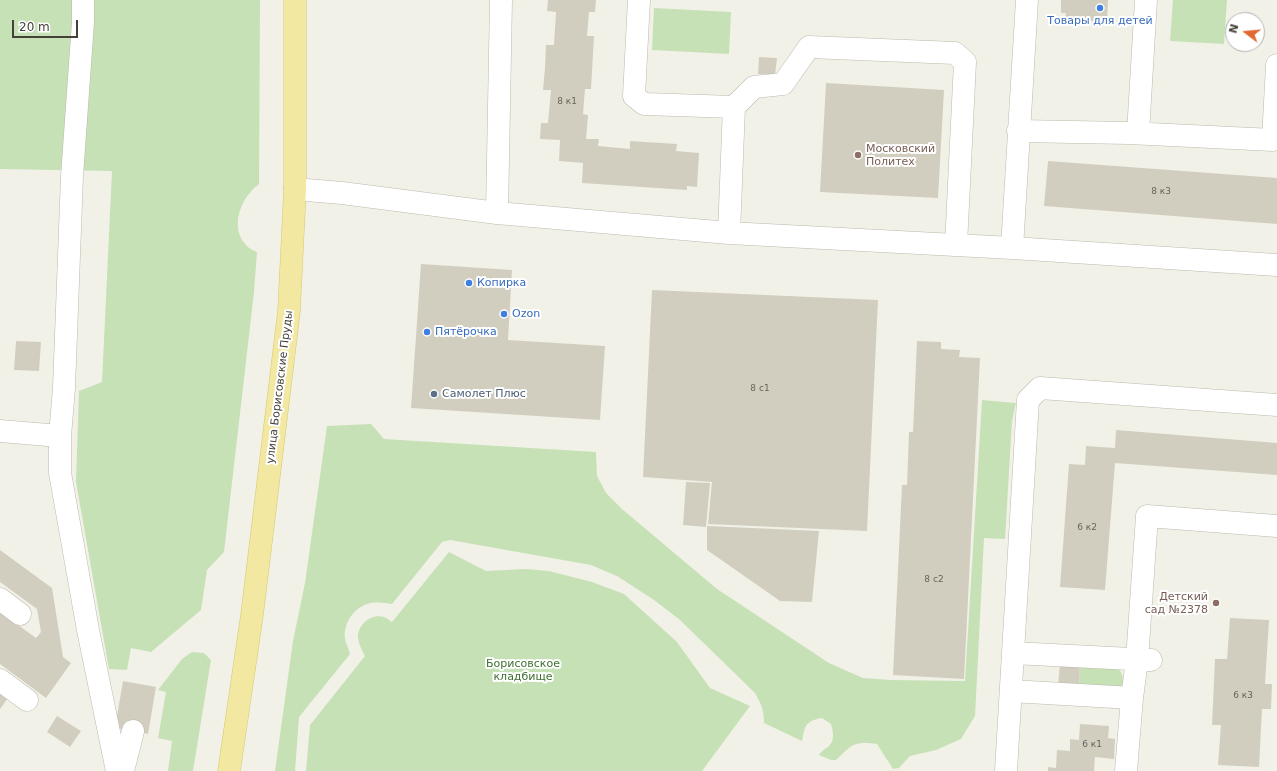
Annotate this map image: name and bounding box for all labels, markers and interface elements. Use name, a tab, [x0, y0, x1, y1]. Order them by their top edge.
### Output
marker: Товары для детей	[1095, 3, 1105, 13]
scale bar	[14, 12, 80, 38]
north arrow	[1225, 12, 1265, 52]
place label: Товары для детей	[1047, 14, 1153, 28]
text: 20 m	[19, 20, 50, 34]
text: N	[1226, 23, 1241, 35]
house number: 8 к1	[557, 97, 577, 107]
place label: Московский Политех	[866, 142, 935, 168]
marker: Московский Политех	[853, 150, 863, 160]
house number: 8 к3	[1151, 187, 1171, 197]
place label: Копирка	[477, 276, 526, 290]
marker: Копирка	[464, 278, 474, 288]
place label: Ozon	[512, 307, 540, 321]
marker: Ozon	[499, 309, 509, 319]
street label: улица Борисовские Пруды	[264, 310, 296, 464]
place label: Пятёрочка	[435, 325, 497, 339]
marker: Пятёрочка	[422, 327, 432, 337]
house number: 8 c1	[750, 384, 770, 394]
place label: Самолет Плюс	[442, 387, 526, 401]
marker: Самолет Плюс	[429, 389, 439, 399]
house number: 6 к2	[1077, 523, 1097, 533]
house number: 8 c2	[924, 575, 944, 585]
place label: Детский сад №2378	[1145, 590, 1208, 616]
marker: Детский сад №2378	[1211, 598, 1221, 608]
park label: Борисовское кладбище	[486, 657, 560, 683]
house number: 6 к3	[1233, 691, 1253, 701]
house number: 6 к1	[1082, 740, 1102, 750]

